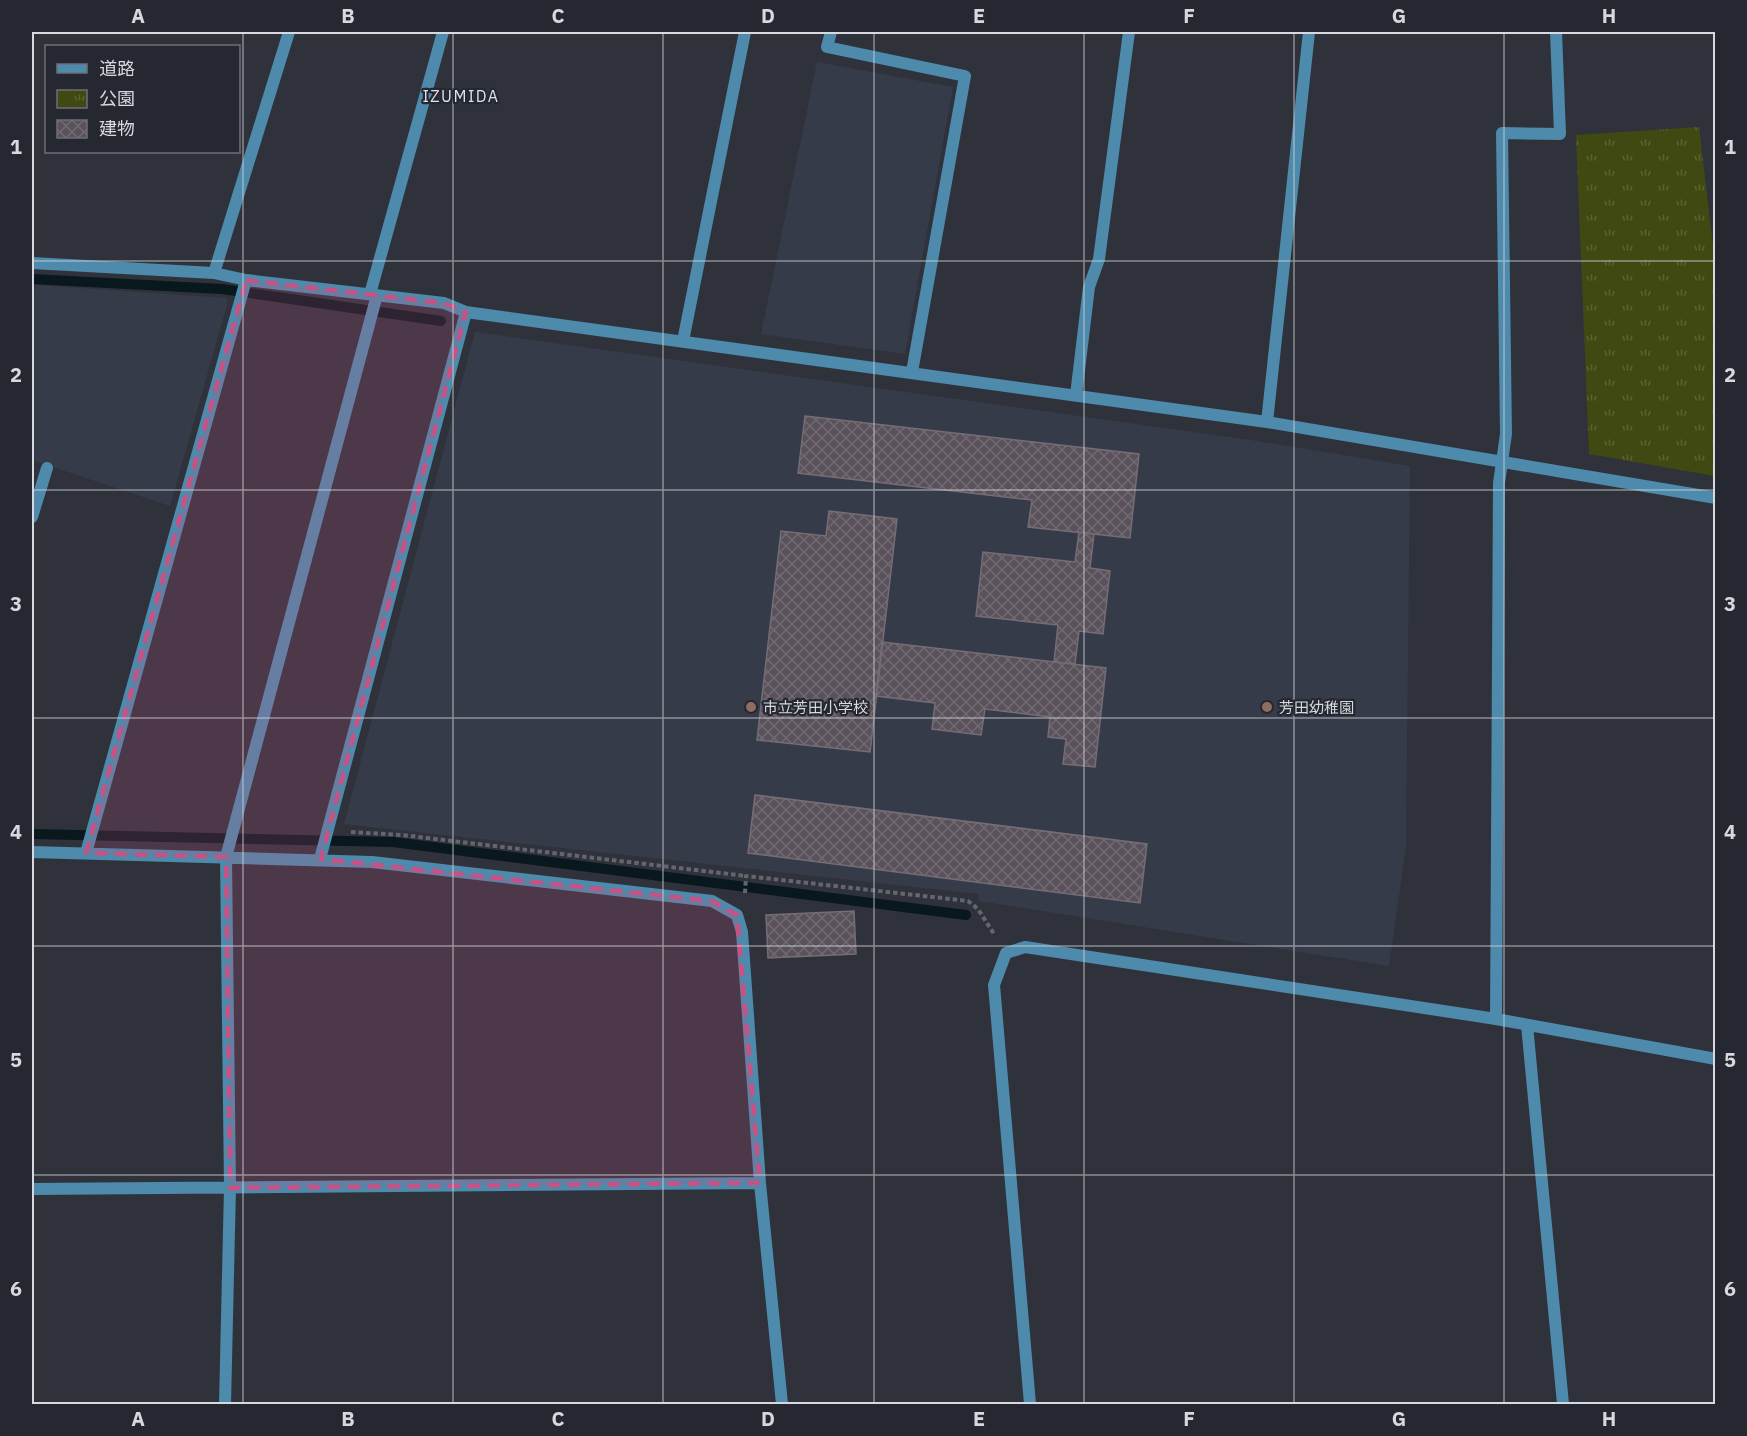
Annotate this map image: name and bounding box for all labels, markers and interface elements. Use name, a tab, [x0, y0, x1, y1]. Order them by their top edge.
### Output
text: A	[131, 2, 145, 29]
text: B	[341, 2, 355, 29]
text: C	[551, 2, 565, 29]
text: D	[761, 2, 775, 29]
text: E	[973, 2, 985, 29]
text: F	[1183, 2, 1195, 29]
text: G	[1392, 2, 1406, 29]
text: H	[1602, 2, 1616, 29]
legend	[45, 45, 240, 153]
text: 道路	[99, 57, 135, 80]
district label: IZUMIDA	[422, 86, 500, 106]
text: 公園	[99, 87, 135, 110]
text: 建物	[99, 117, 135, 140]
text: 1	[10, 133, 22, 160]
text: 1	[1724, 133, 1736, 160]
text: 2	[10, 361, 22, 388]
text: 2	[1724, 361, 1736, 388]
text: 3	[10, 590, 22, 617]
text: 3	[1724, 590, 1736, 617]
place label: 市立芳田小学校	[763, 698, 868, 717]
place label: 芳田幼稚園	[1279, 698, 1354, 717]
marker: 市立芳田小学校	[744, 700, 758, 714]
marker: 芳田幼稚園	[1260, 700, 1274, 714]
text: 4	[10, 818, 22, 845]
text: 4	[1724, 818, 1736, 845]
text: 5	[10, 1046, 22, 1073]
text: 5	[1724, 1046, 1736, 1073]
text: 6	[10, 1275, 22, 1302]
text: 6	[1724, 1275, 1736, 1302]
text: A	[131, 1405, 145, 1432]
text: B	[341, 1405, 355, 1432]
text: C	[551, 1405, 565, 1432]
text: D	[761, 1405, 775, 1432]
text: E	[973, 1405, 985, 1432]
text: F	[1183, 1405, 1195, 1432]
text: G	[1392, 1405, 1406, 1432]
text: H	[1602, 1405, 1616, 1432]

